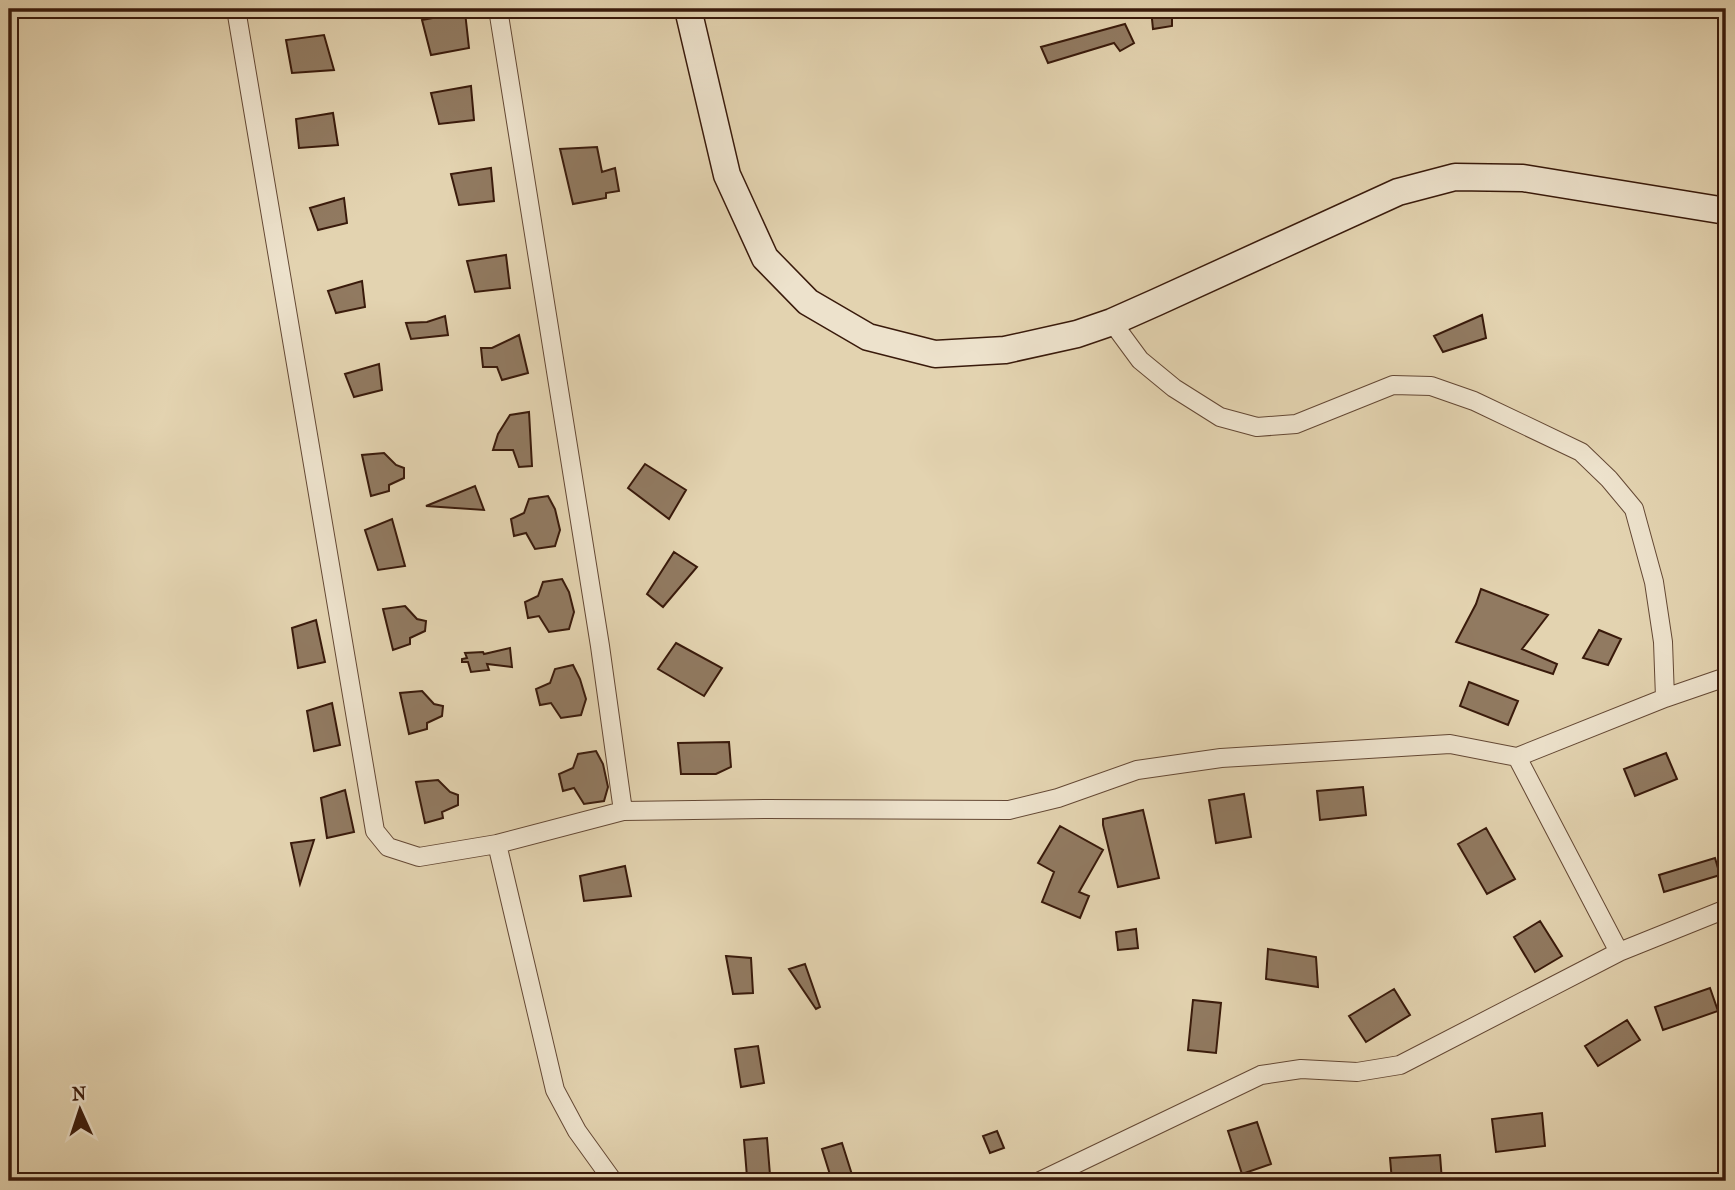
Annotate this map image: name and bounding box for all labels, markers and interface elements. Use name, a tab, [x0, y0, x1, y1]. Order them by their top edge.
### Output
north arrow	[46, 1074, 116, 1144]
text: N	[71, 1083, 88, 1105]

